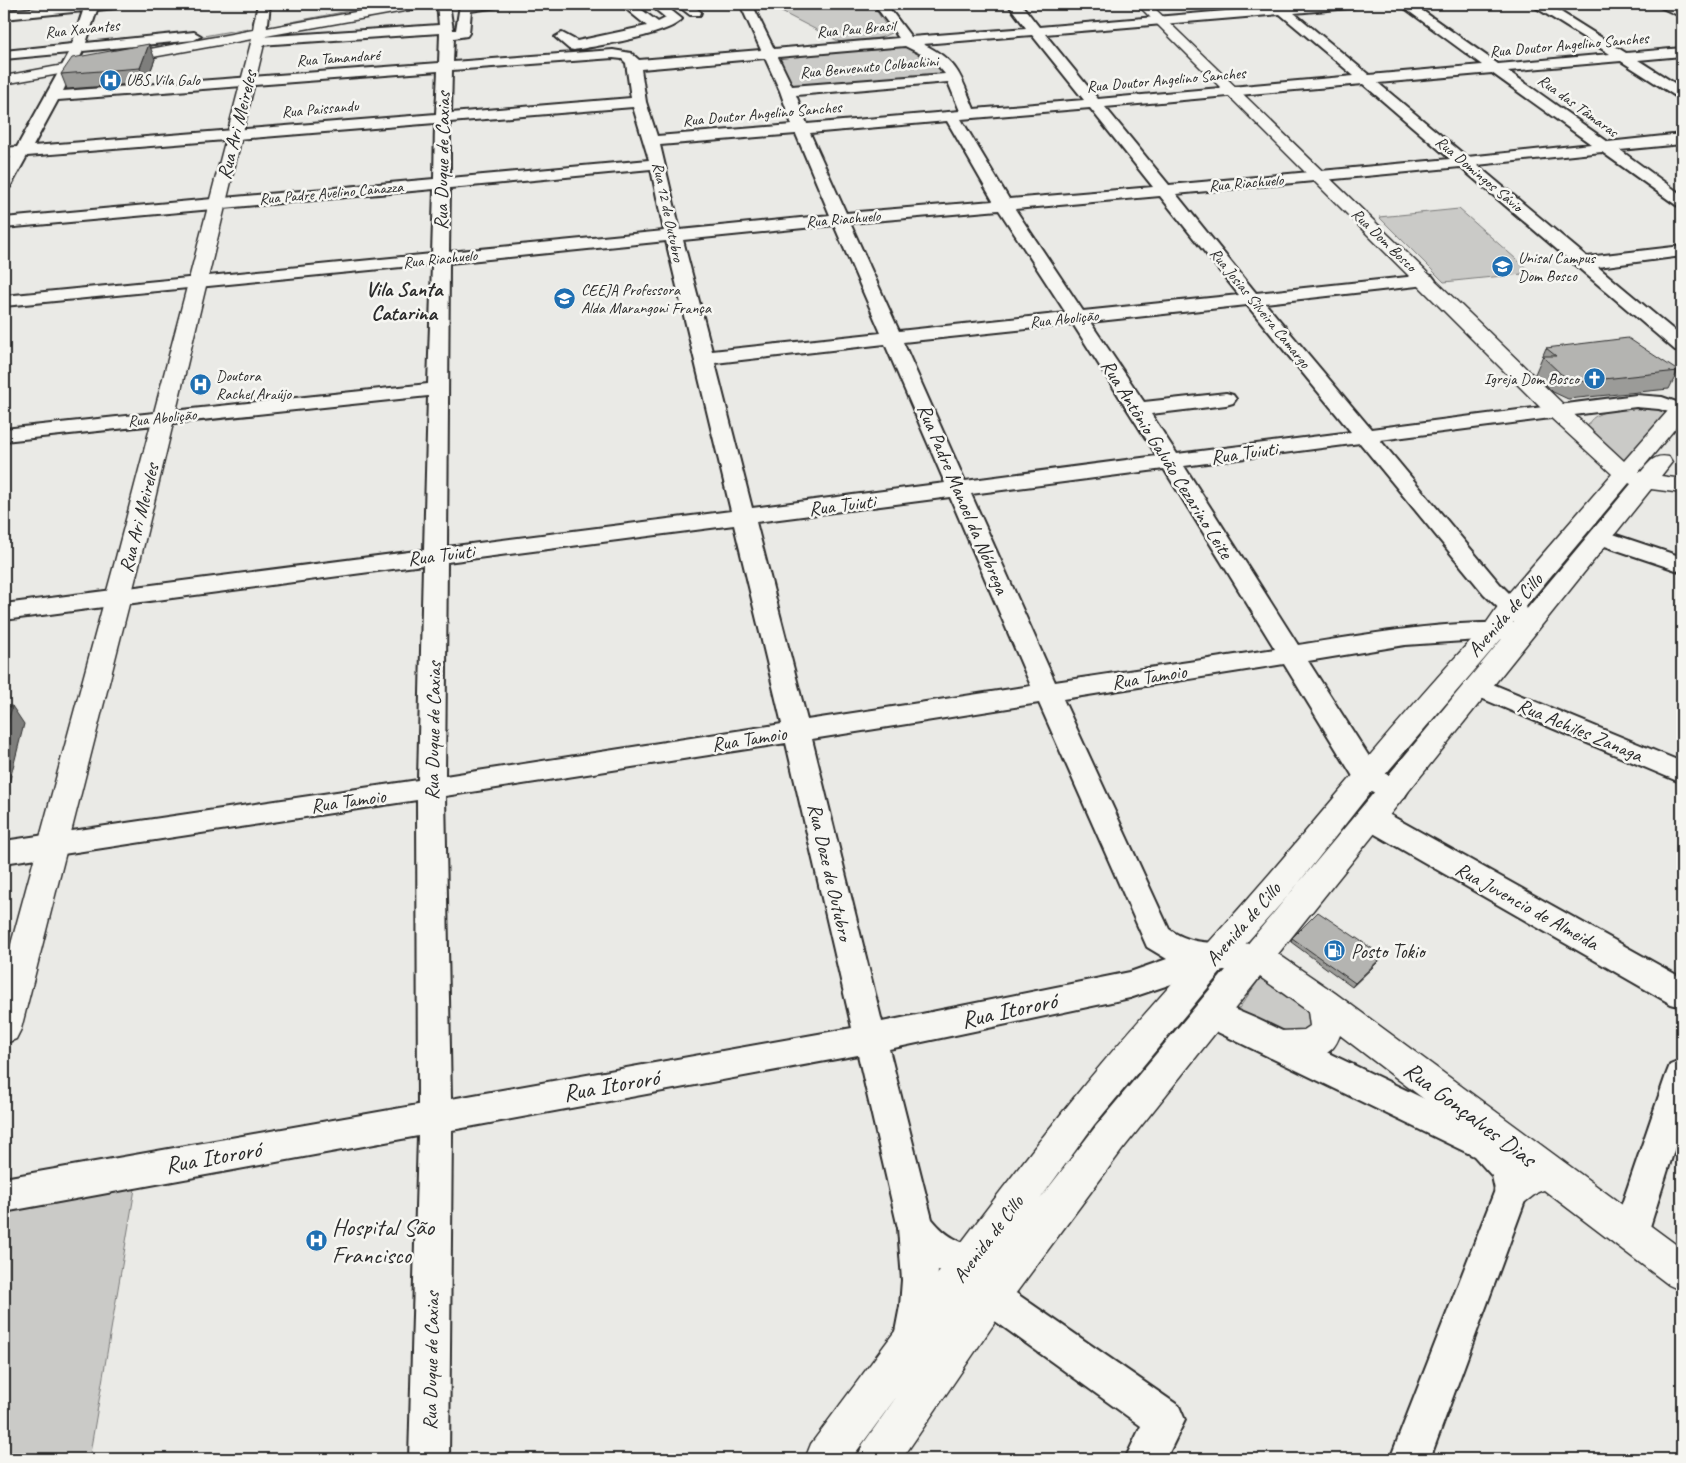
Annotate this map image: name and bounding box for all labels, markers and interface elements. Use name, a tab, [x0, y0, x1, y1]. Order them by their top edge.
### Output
street label: Rua Xavantes	[44, 15, 122, 43]
street label: Rua Pau Brasil	[816, 15, 899, 42]
street label: Rua Doutor Angelino Sanches	[1489, 28, 1651, 62]
street label: Rua Tamandaré	[296, 45, 383, 71]
street label: Rua Benvenuto Colbachini	[799, 51, 941, 83]
street label: Rua Doutor Angelino Sanches	[1086, 63, 1248, 97]
street label: Rua Ari Meireles	[211, 66, 263, 182]
hospital icon: UBS Vila Galo	[98, 68, 122, 92]
place label: UBS Vila Galo	[126, 70, 201, 90]
street label: Rua das Tâmaras	[1534, 70, 1623, 143]
street label: Rua Duque de Caxias	[428, 89, 456, 230]
street label: Rua Paissandu	[281, 96, 360, 122]
street label: Rua Doutor Angelino Sanches	[682, 97, 844, 131]
street label: Rua Domingos Sávio	[1431, 132, 1529, 218]
street label: Rua 12 de Outubro	[648, 160, 689, 265]
street label: Rua Riachuelo	[1208, 170, 1285, 196]
street label: Rua Padre Avelino Canazza	[258, 177, 405, 209]
street label: Rua Dom Bosco	[1347, 204, 1422, 278]
street label: Rua Riachuelo	[805, 206, 882, 232]
street label: Rua Josias Silveira Camargo	[1205, 244, 1316, 373]
street label: Rua Riachuelo	[402, 245, 480, 273]
place label: Unisal Campus Dom Bosco	[1518, 248, 1596, 286]
school or university icon: Unisal Campus Dom Bosco	[1490, 255, 1514, 279]
district label: Vila Santa Catarina	[366, 276, 444, 326]
place label: CEEJA Professora Alda Marangoni França	[581, 280, 712, 318]
school or university icon: CEEJA Professora Alda Marangoni França	[553, 287, 577, 311]
street label: Rua Abolição	[1029, 305, 1101, 333]
street label: Rua Antônio Galvão Cezarino Leite	[1095, 355, 1239, 565]
place label: Doutora Rachel Araújo	[216, 366, 293, 404]
church icon: Igreja Dom Bosco	[1583, 367, 1607, 391]
place label: Igreja Dom Bosco	[1484, 369, 1581, 389]
hospital icon: Doutora Rachel Araújo	[188, 373, 212, 397]
street label: Rua Padre Manoel da Nóbrega	[912, 400, 1015, 600]
street label: Rua Abolição	[127, 404, 199, 432]
street label: Rua Tuiuti	[1209, 436, 1281, 470]
street label: Rua Ari Meireles	[113, 459, 165, 575]
street label: Rua Tuiuti	[807, 488, 879, 521]
street label: Rua Tuiuti	[406, 538, 478, 571]
street label: Avenida de Cillo	[1462, 567, 1549, 662]
street label: Rua Duque de Caxias	[419, 659, 447, 800]
street label: Rua Tamoio	[1110, 659, 1189, 695]
street label: Rua Achiles Zanaga	[1514, 692, 1647, 768]
street label: Rua Tamoio	[710, 721, 789, 757]
street label: Rua Tamoio	[309, 783, 388, 819]
street label: Rua Doze de Outubro	[802, 801, 858, 945]
street label: Rua Juvencio de Almeida	[1451, 856, 1604, 956]
street label: Avenida de Cillo	[1200, 876, 1287, 971]
fuel station icon: Posto Tokio	[1323, 939, 1347, 963]
place label: Posto Tokio	[1351, 939, 1427, 964]
street label: Rua Itororó	[958, 985, 1063, 1035]
street label: Rua Gonçalves Dias	[1398, 1055, 1544, 1175]
street label: Rua Itororó	[561, 1061, 665, 1108]
street label: Rua Itororó	[163, 1133, 267, 1180]
street label: Avenida de Cillo	[947, 1190, 1030, 1288]
place label: Hospital São Francisco	[332, 1212, 436, 1270]
hospital icon: Hospital São Francisco	[304, 1229, 328, 1253]
street label: Rua Duque de Caxias	[417, 1289, 445, 1430]

